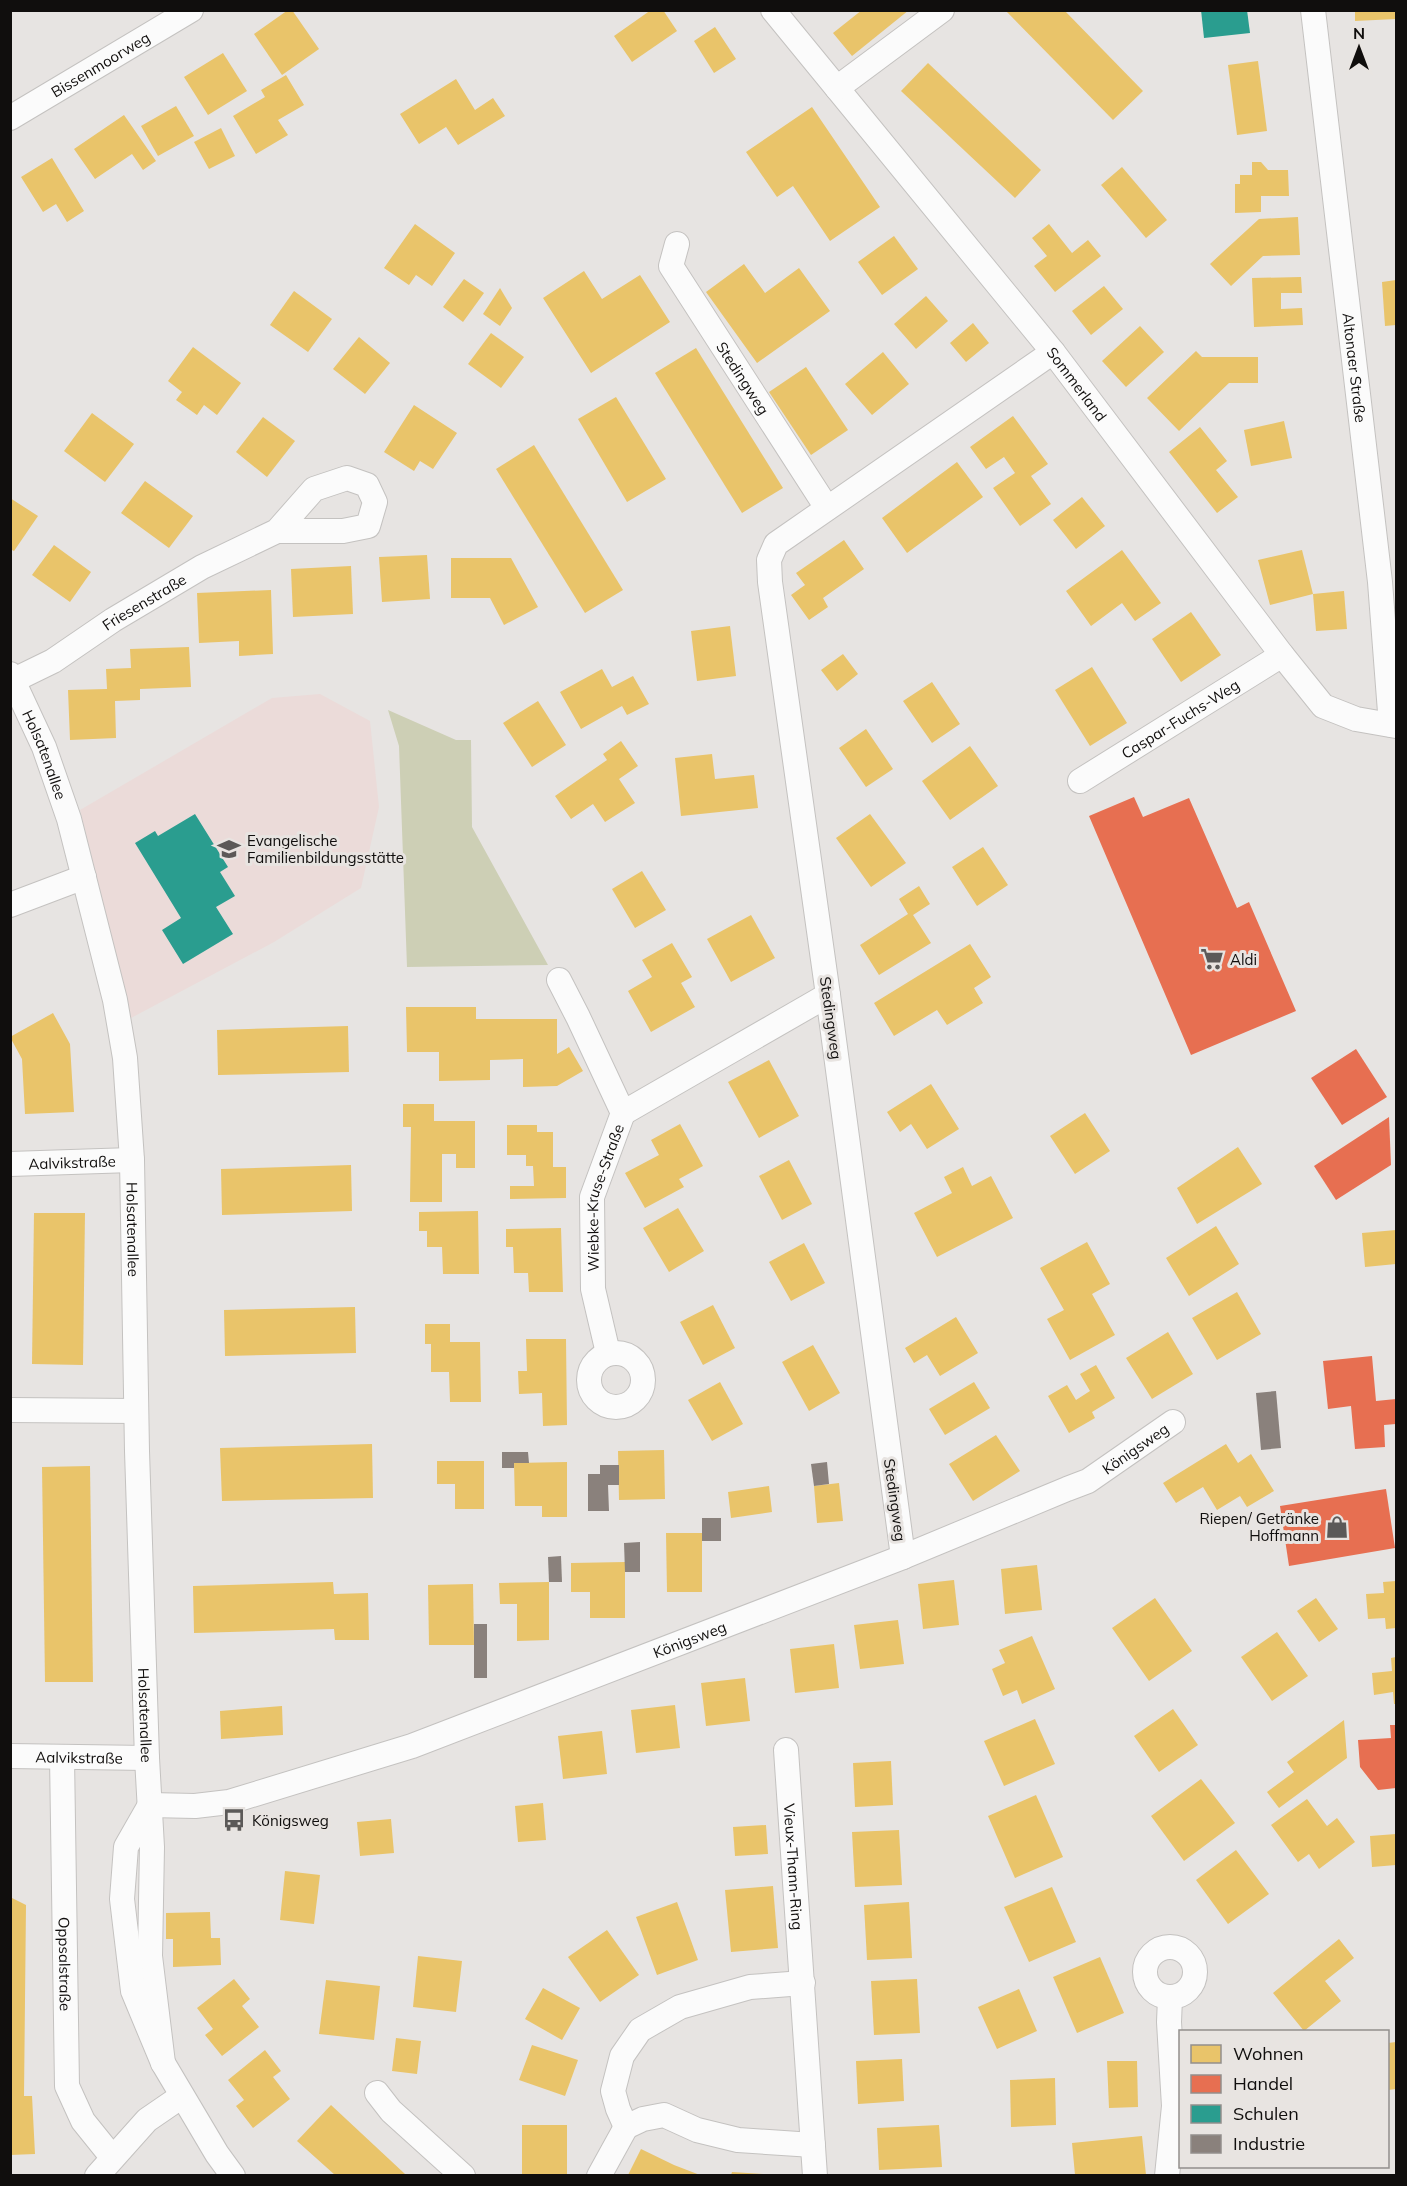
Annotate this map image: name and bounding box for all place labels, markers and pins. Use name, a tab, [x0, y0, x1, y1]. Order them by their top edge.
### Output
place label: Evangelische Familienbildungsstätte	[247, 831, 404, 867]
school or university icon: Evangelische Familienbildungsstätte	[216, 836, 242, 862]
supermarket icon: Aldi	[1199, 946, 1225, 972]
place label: Aldi	[1230, 950, 1257, 969]
place label: Riepen/ Getränke Hoffmann	[1199, 1509, 1319, 1545]
shop icon: Riepen/ Getränke Hoffmann	[1324, 1514, 1350, 1540]
bus stop icon: Königsweg	[221, 1807, 247, 1833]
place label: Königsweg	[252, 1811, 329, 1830]

